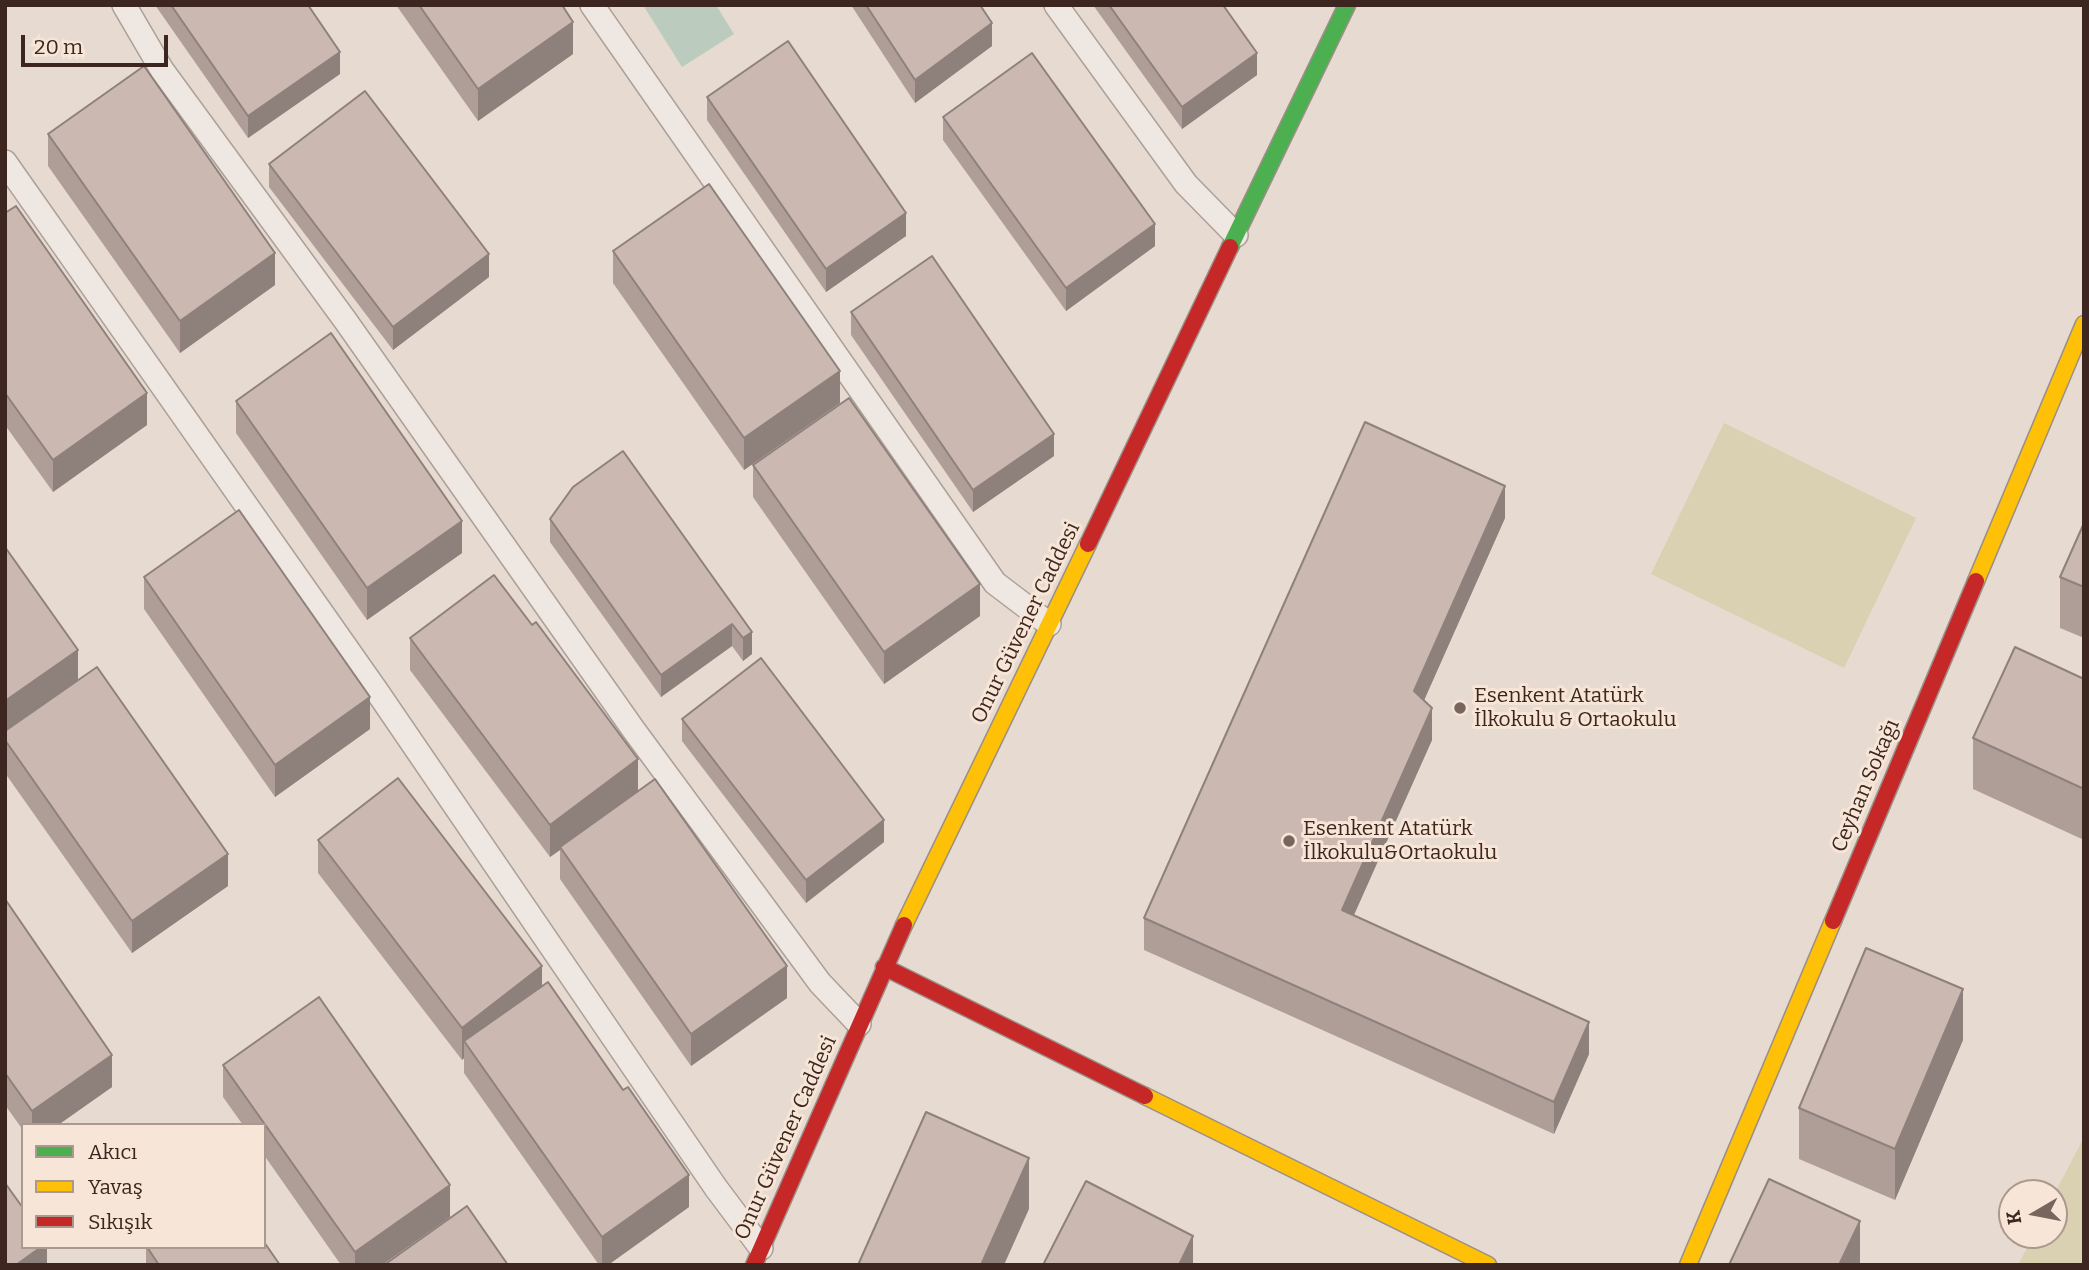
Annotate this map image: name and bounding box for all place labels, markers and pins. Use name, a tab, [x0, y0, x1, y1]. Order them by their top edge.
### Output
place label: Esenkent Atatürk İlkokulu & Ortaokulu	[1474, 683, 1677, 733]
marker: Esenkent Atatürk İlkokulu & Ortaokulu	[1452, 700, 1468, 716]
place label: Esenkent Atatürk İlkokulu&Ortaokulu	[1303, 816, 1497, 866]
marker: Esenkent Atatürk İlkokulu&Ortaokulu	[1281, 833, 1297, 849]

